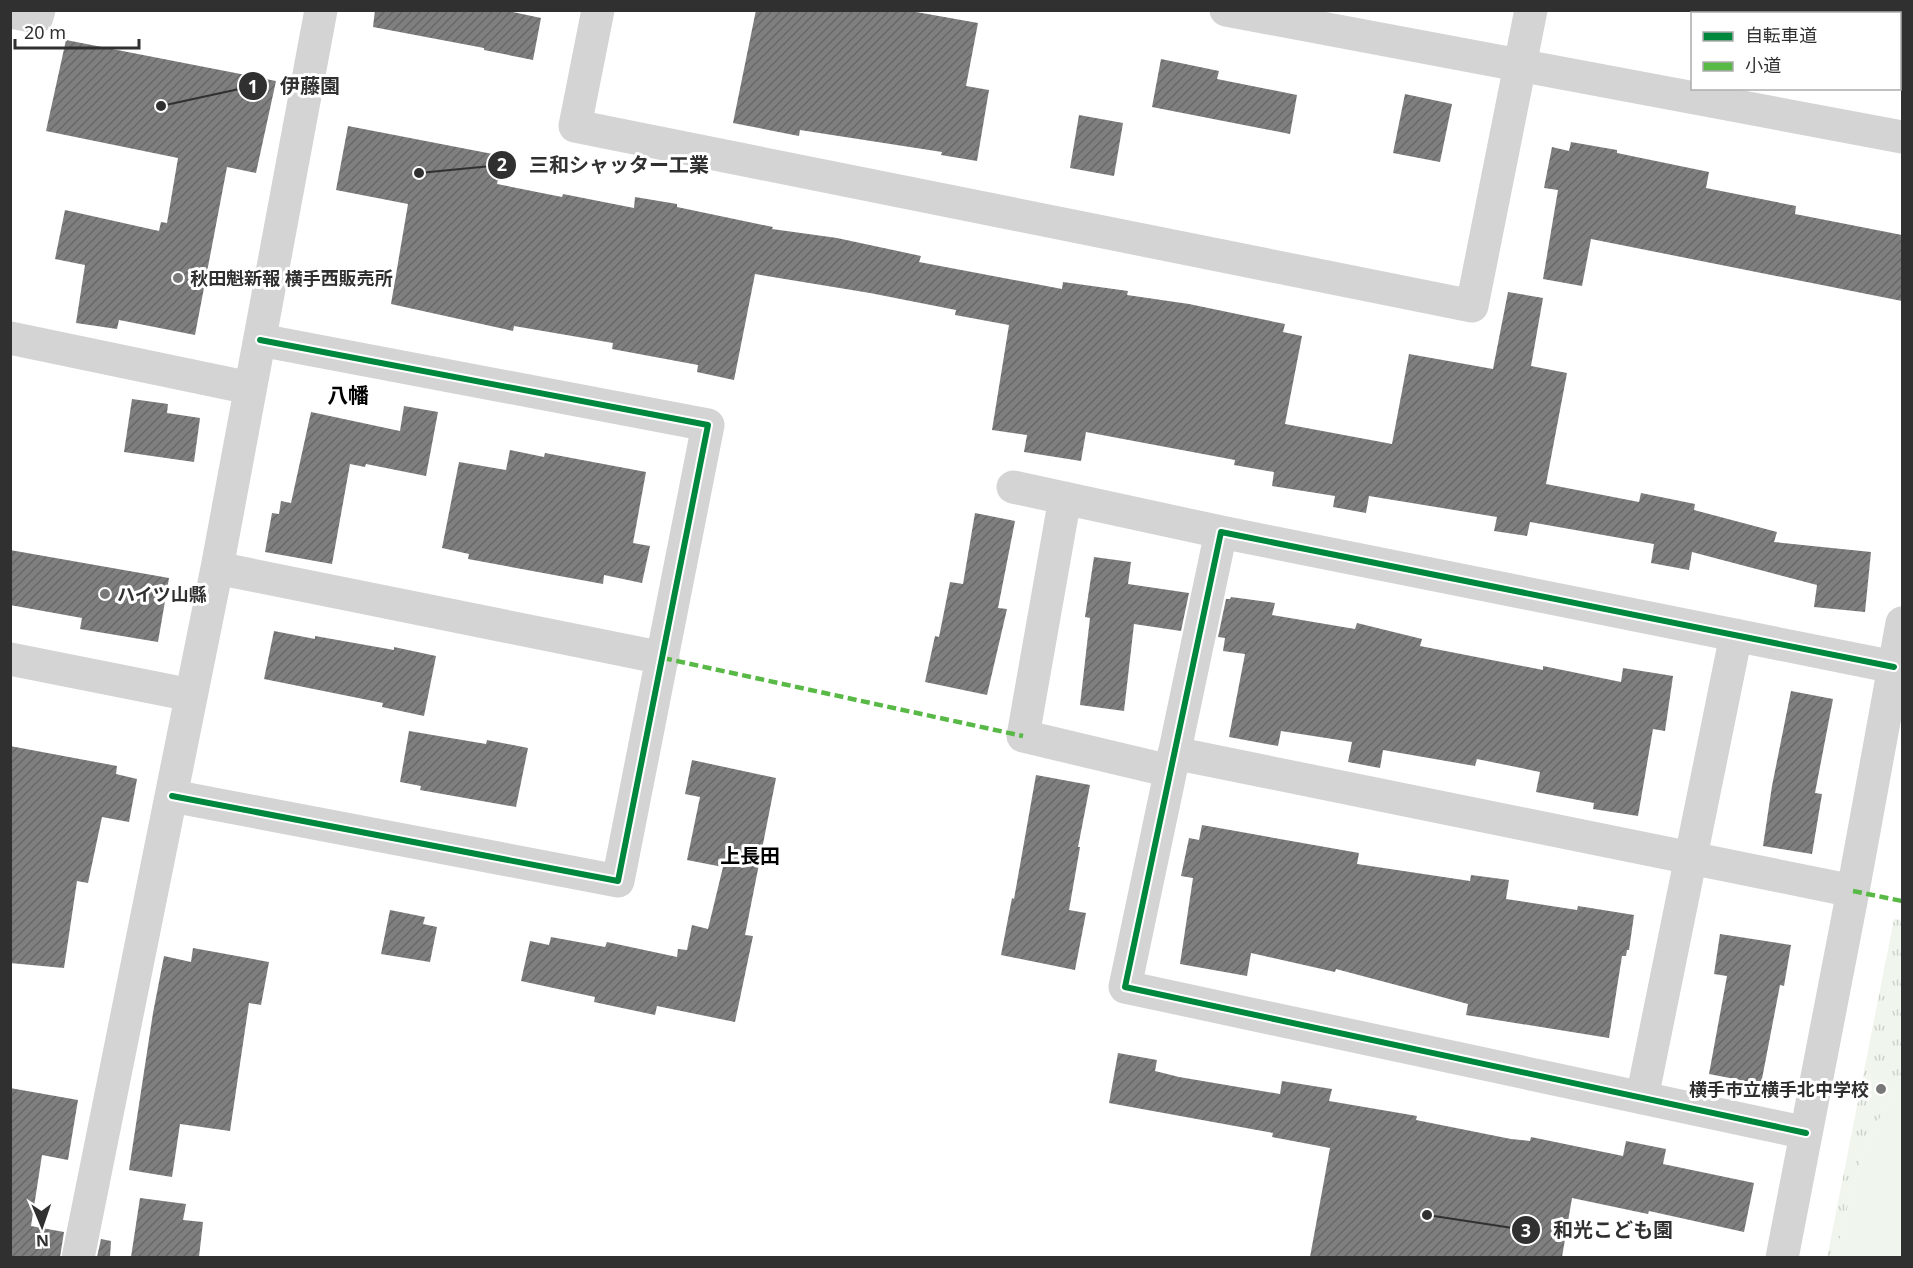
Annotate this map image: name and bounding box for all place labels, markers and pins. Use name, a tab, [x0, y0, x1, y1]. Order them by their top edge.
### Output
callout: 伊藤園	[238, 67, 352, 105]
callout: 三和シャッター工業	[487, 146, 721, 184]
place label: 秋田魁新報 横手西販売所	[190, 266, 393, 290]
marker: 秋田魁新報 横手西販売所	[171, 271, 185, 285]
place label: ハイツ山縣	[117, 582, 207, 606]
marker: ハイツ山縣	[98, 587, 112, 601]
place label: 横手市立横手北中学校	[1689, 1077, 1869, 1101]
marker: 横手市立横手北中学校	[1874, 1082, 1888, 1096]
callout: 和光こども園	[1511, 1211, 1685, 1249]

